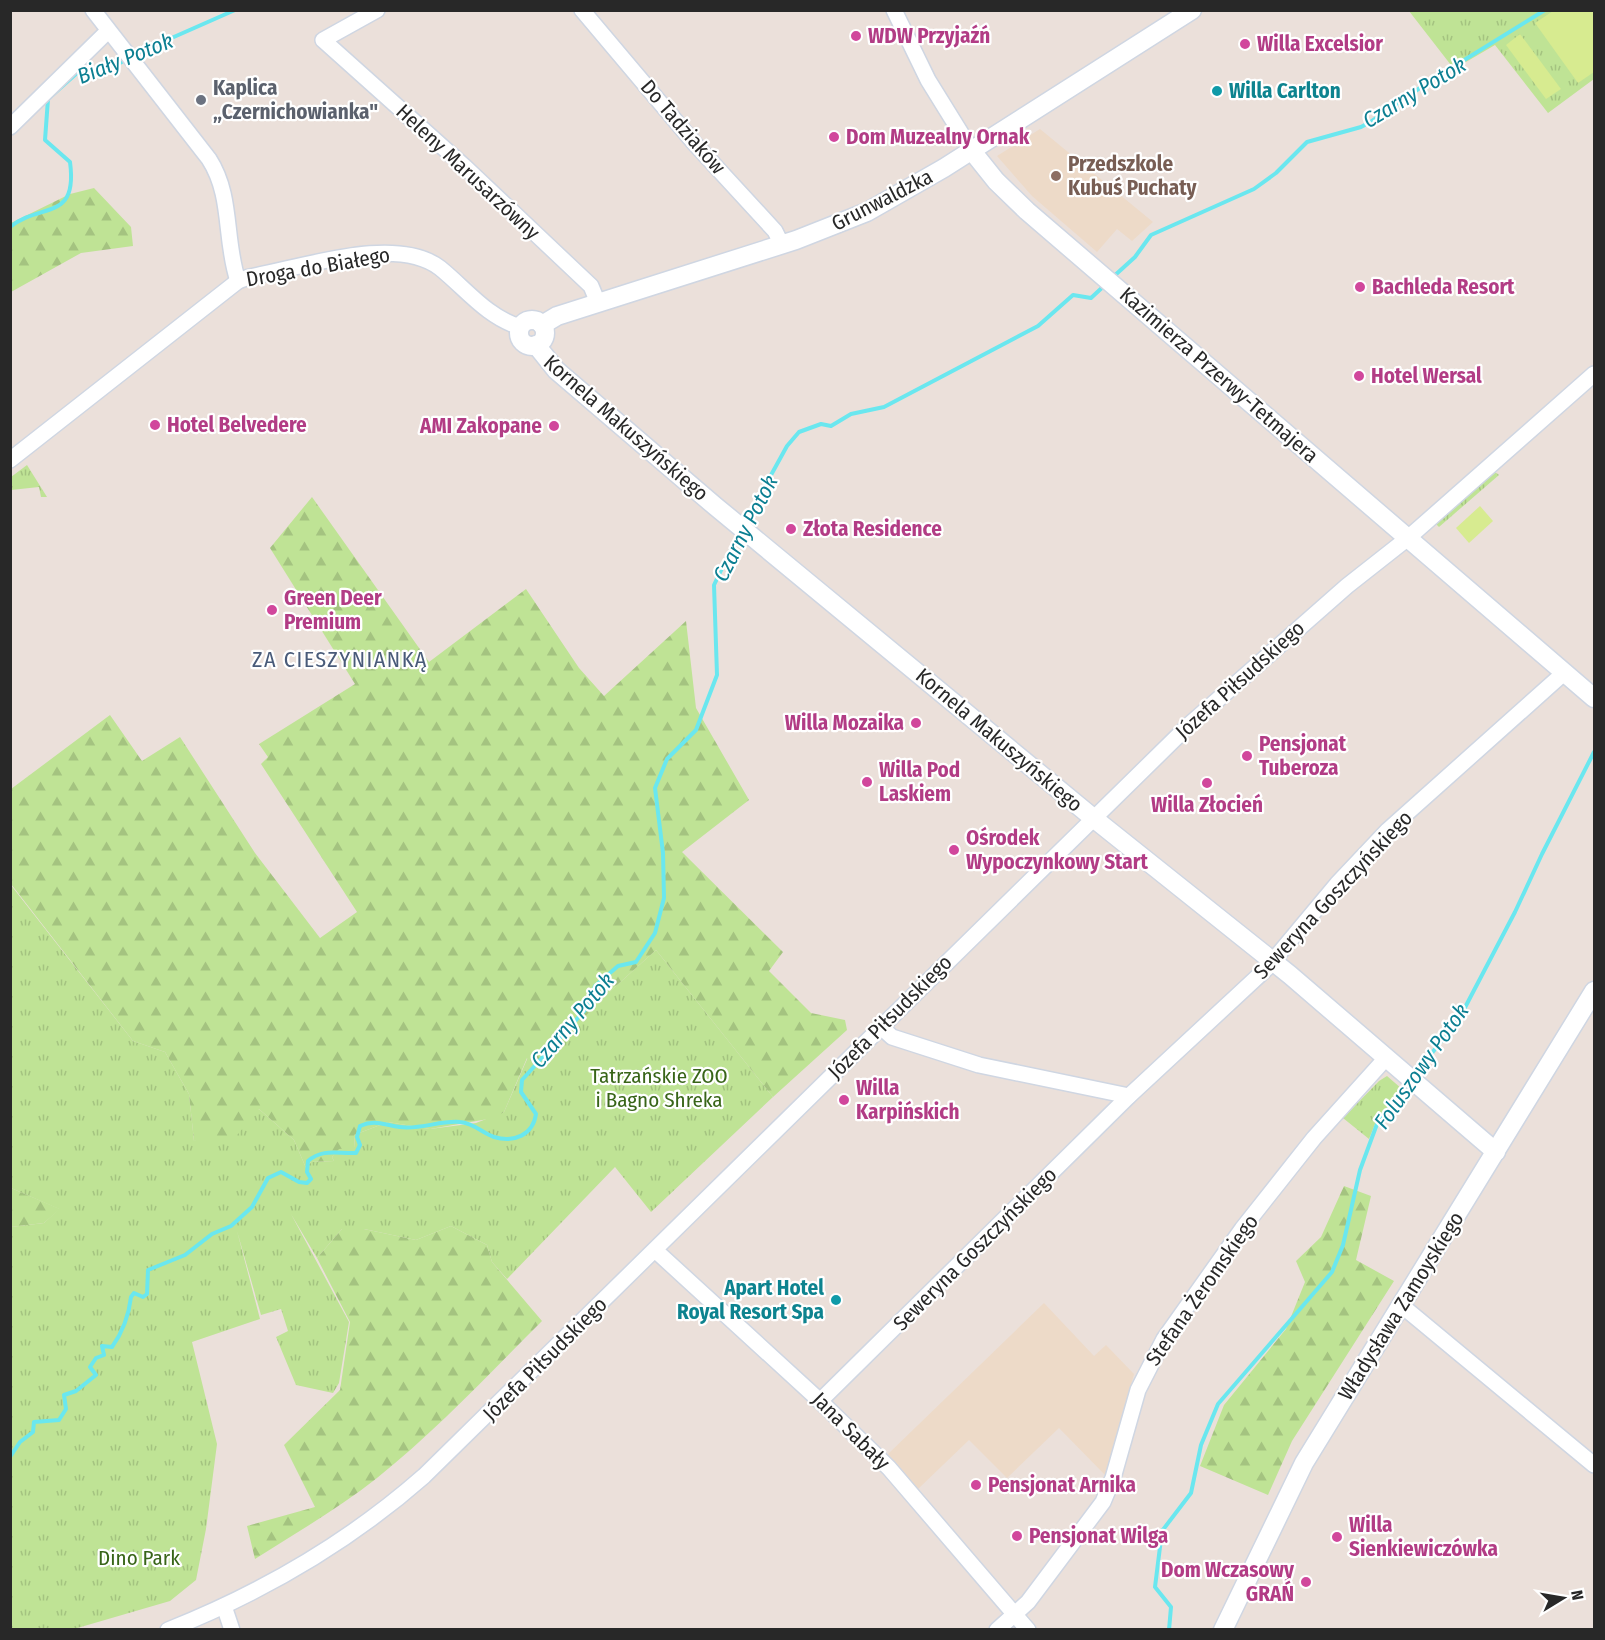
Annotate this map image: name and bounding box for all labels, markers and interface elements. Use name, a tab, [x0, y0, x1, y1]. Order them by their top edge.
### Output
place label: WDW Przyjaźń	[868, 23, 990, 49]
water label: Biały Potok	[73, 27, 177, 90]
marker: WDW Przyjaźń	[849, 29, 863, 43]
place label: Willa Excelsior	[1257, 31, 1383, 57]
marker: Willa Excelsior	[1238, 37, 1252, 51]
water label: Czarny Potok	[1358, 51, 1471, 134]
street label: Do Tadziaków	[635, 74, 731, 180]
place label: Kaplica „Czernichowianka"	[213, 75, 378, 125]
place label: Willa Carlton	[1229, 78, 1341, 104]
marker: Willa Carlton	[1210, 84, 1224, 98]
marker: Kaplica „Czernichowianka"	[194, 93, 208, 107]
street label: Heleny Marusarzówny	[391, 99, 546, 246]
place label: Dom Muzealny Ornak	[846, 124, 1030, 150]
marker: Dom Muzealny Ornak	[827, 130, 841, 144]
place label: Przedszkole Kubuś Puchaty	[1068, 151, 1198, 201]
street label: Grunwaldzka	[827, 164, 937, 236]
marker: Przedszkole Kubuś Puchaty	[1049, 169, 1063, 183]
street label: Droga do Białego	[244, 242, 392, 292]
place label: Bachleda Resort	[1372, 274, 1515, 300]
marker: Bachleda Resort	[1353, 280, 1367, 294]
street label: Kazimierza Przerwy-Tetmajera	[1114, 282, 1324, 468]
street label: Kornela Makuszyńskiego	[538, 349, 714, 507]
place label: Hotel Wersal	[1371, 363, 1482, 389]
marker: Hotel Wersal	[1352, 369, 1366, 383]
place label: Hotel Belvedere	[167, 412, 307, 438]
place label: AMI Zakopane	[419, 413, 542, 439]
marker: Hotel Belvedere	[148, 418, 162, 432]
marker: AMI Zakopane	[547, 419, 561, 433]
water label: Czarny Potok	[707, 470, 784, 586]
place label: Złota Residence	[803, 516, 942, 542]
marker: Złota Residence	[784, 522, 798, 536]
place label: Green Deer Premium	[284, 585, 382, 635]
marker: Green Deer Premium	[265, 603, 279, 617]
street label: Józefa Piłsudskiego	[1170, 615, 1310, 745]
district label: ZA CIESZYNIANKĄ	[252, 646, 428, 673]
street label: Kornela Makuszyńskiego	[910, 663, 1088, 817]
place label: Willa Mozaika	[785, 710, 904, 736]
marker: Willa Mozaika	[909, 716, 923, 730]
place label: Pensjonat Tuberoza	[1259, 731, 1347, 781]
marker: Pensjonat Tuberoza	[1240, 749, 1254, 763]
place label: Willa Pod Laskiem	[879, 757, 960, 807]
marker: Willa Pod Laskiem	[860, 775, 874, 789]
marker: Willa Złocień	[1200, 776, 1214, 790]
place label: Willa Złocień	[1151, 792, 1263, 818]
street label: Seweryna Goszczyńskiego	[1248, 805, 1418, 985]
place label: Ośrodek Wypoczynkowy Start	[966, 825, 1148, 875]
marker: Ośrodek Wypoczynkowy Start	[947, 843, 961, 857]
street label: Józefa Piłsudskiego	[822, 949, 958, 1085]
water label: Czarny Potok	[525, 967, 620, 1073]
water label: Foluszowy Potok	[1368, 998, 1475, 1134]
park label: Tatrzańskie ZOO i Bagno Shreka	[590, 1063, 728, 1113]
place label: Willa Karpińskich	[856, 1075, 959, 1125]
marker: Willa Karpińskich	[837, 1093, 851, 1107]
street label: Seweryna Goszczyńskiego	[888, 1162, 1062, 1336]
street label: Władysława Zamoyskiego	[1332, 1207, 1470, 1405]
street label: Stefana Żeromskiego	[1140, 1209, 1264, 1371]
place label: Apart Hotel Royal Resort Spa	[677, 1275, 824, 1325]
street label: Józefa Piłsudskiego	[477, 1291, 613, 1427]
marker: Apart Hotel Royal Resort Spa	[829, 1293, 843, 1307]
street label: Jana Sabały	[807, 1387, 896, 1476]
place label: Pensjonat Arnika	[988, 1472, 1136, 1498]
marker: Pensjonat Arnika	[969, 1478, 983, 1492]
place label: Willa Sienkiewiczówka	[1349, 1512, 1498, 1562]
place label: Pensjonat Wilga	[1029, 1523, 1168, 1549]
marker: Pensjonat Wilga	[1010, 1529, 1024, 1543]
marker: Willa Sienkiewiczówka	[1330, 1530, 1344, 1544]
park label: Dino Park	[98, 1545, 180, 1571]
place label: Dom Wczasowy GRAŃ	[1161, 1557, 1295, 1607]
north arrow	[1533, 1568, 1593, 1628]
marker: Dom Wczasowy GRAŃ	[1299, 1575, 1313, 1589]
text: N	[1567, 1589, 1587, 1602]

